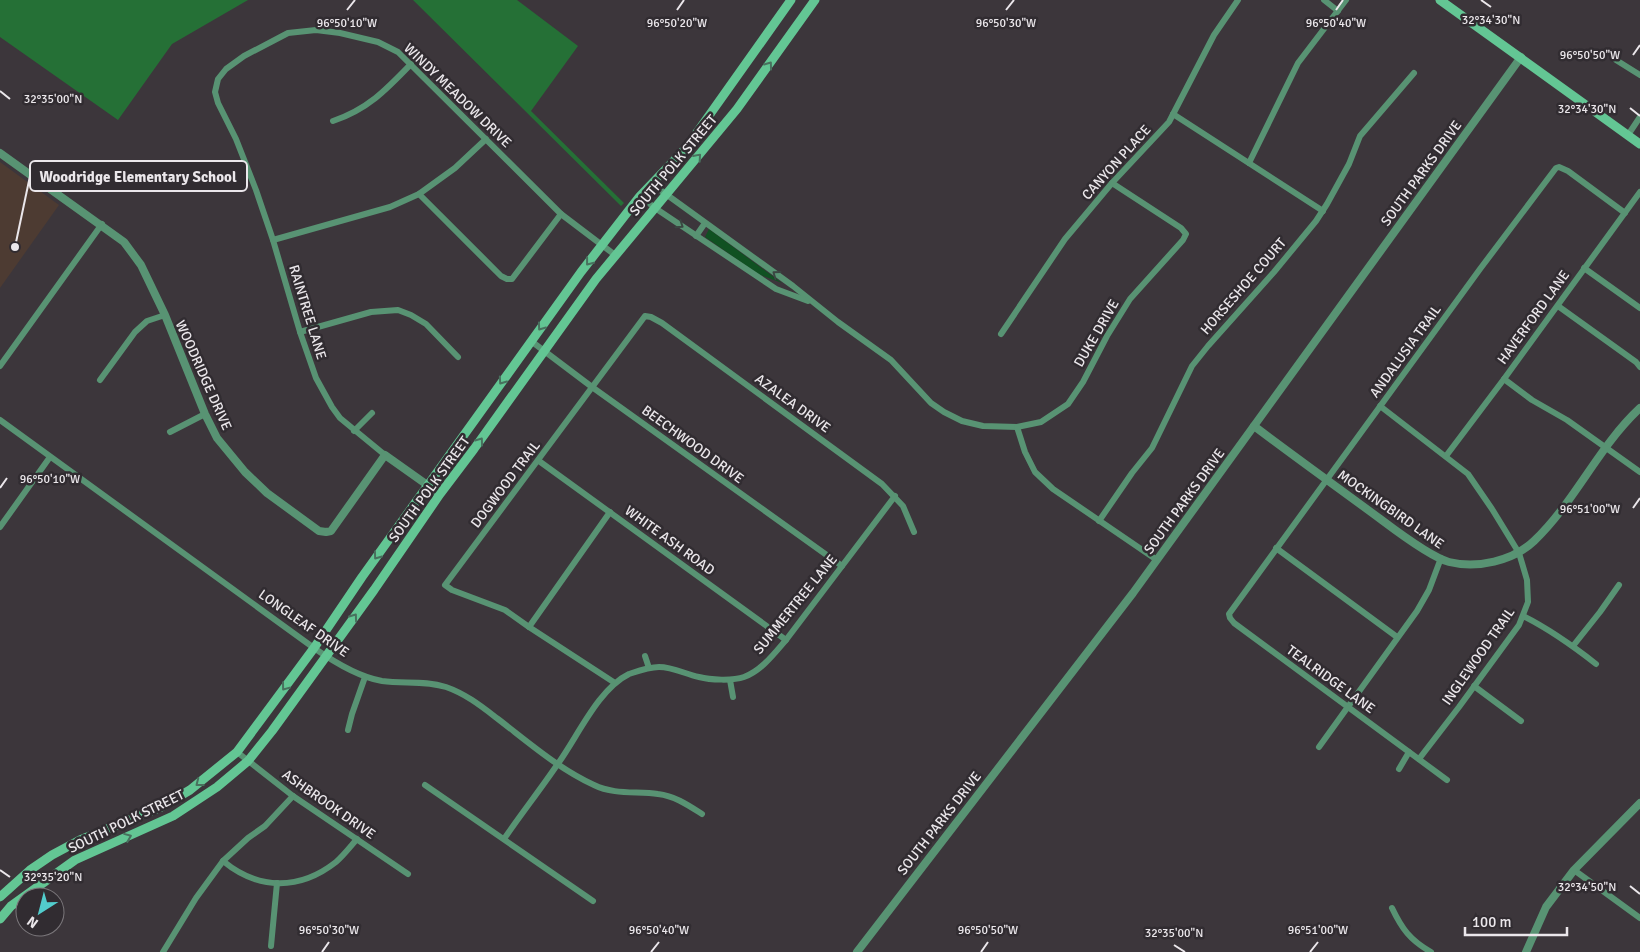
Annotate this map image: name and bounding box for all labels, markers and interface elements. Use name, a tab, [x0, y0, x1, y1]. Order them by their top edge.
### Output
text: 32°34'30"N	[1462, 13, 1520, 28]
text: 96°50'10"W	[317, 16, 377, 31]
text: 96°50'20"W	[647, 16, 707, 31]
text: 96°50'30"W	[976, 16, 1036, 31]
text: 96°50'40"W	[1306, 16, 1366, 31]
street label: WINDY MEADOW DRIVE	[400, 40, 515, 151]
text: 96°50'50"W	[1560, 48, 1620, 63]
one-way arrow	[763, 61, 772, 71]
text: 32°35'00"N	[24, 92, 82, 107]
text: 32°34'30"N	[1558, 102, 1616, 117]
street label: SOUTH POLK STREET	[626, 111, 721, 219]
street label: SOUTH PARKS DRIVE	[1377, 117, 1466, 229]
street label: CANYON PLACE	[1078, 121, 1155, 203]
one-way arrow	[692, 154, 701, 163]
callout: Woodridge Elementary School	[30, 161, 247, 191]
text: Woodridge Elementary School	[39, 168, 237, 186]
one-way arrow	[675, 218, 684, 228]
street label: HORSESHOE COURT	[1197, 235, 1290, 338]
one-way arrow	[586, 256, 595, 266]
street label: RAINTREE LANE	[285, 263, 330, 362]
street label: HAVERFORD LANE	[1494, 267, 1573, 368]
one-way arrow	[772, 271, 782, 280]
street label: DUKE DRIVE	[1070, 296, 1123, 370]
street label: ANDALUSIA TRAIL	[1366, 302, 1445, 401]
street label: WOODRIDGE DRIVE	[172, 318, 235, 433]
one-way arrow	[538, 321, 547, 331]
street label: AZALEA DRIVE	[752, 370, 834, 437]
one-way arrow	[500, 375, 508, 384]
street label: BEECHWOOD DRIVE	[638, 402, 747, 487]
street label: SOUTH POLK STREET	[385, 433, 474, 546]
street label: DOGWOOD TRAIL	[467, 437, 544, 531]
one-way arrow	[474, 437, 483, 447]
street label: SOUTH PARKS DRIVE	[1140, 445, 1229, 557]
street label: MOCKINGBIRD LANE	[1334, 466, 1447, 553]
text: 96°50'10"W	[20, 472, 80, 487]
street label: WHITE ASH ROAD	[621, 502, 718, 579]
text: 96°51'00"W	[1560, 502, 1620, 517]
one-way arrow	[374, 550, 384, 559]
street label: SUMMERTREE LANE	[750, 551, 841, 658]
street label: LONGLEAF DRIVE	[255, 586, 352, 661]
street label: INGLEWOOD TRAIL	[1438, 604, 1518, 708]
one-way arrow	[349, 614, 357, 623]
street label: TEALRIDGE LANE	[1283, 642, 1378, 717]
one-way arrow	[282, 681, 291, 691]
street label: ASHBROOK DRIVE	[279, 766, 379, 843]
street label: SOUTH PARKS DRIVE	[894, 768, 985, 878]
one-way arrow	[196, 777, 205, 786]
street label: SOUTH POLK STREET	[65, 786, 187, 857]
one-way arrow	[123, 832, 132, 843]
text: 32°35'20"N	[24, 870, 82, 885]
text: 32°34'50"N	[1558, 880, 1616, 895]
north arrow	[15, 887, 65, 937]
scale bar	[1465, 904, 1568, 936]
text: N	[24, 912, 42, 932]
text: 100 m	[1472, 913, 1512, 931]
text: 96°50'30"W	[299, 923, 359, 938]
text: 96°50'40"W	[629, 923, 689, 938]
text: 96°50'50"W	[958, 923, 1018, 938]
text: 96°51'00"W	[1288, 923, 1348, 938]
text: 32°35'00"N	[1145, 926, 1203, 941]

